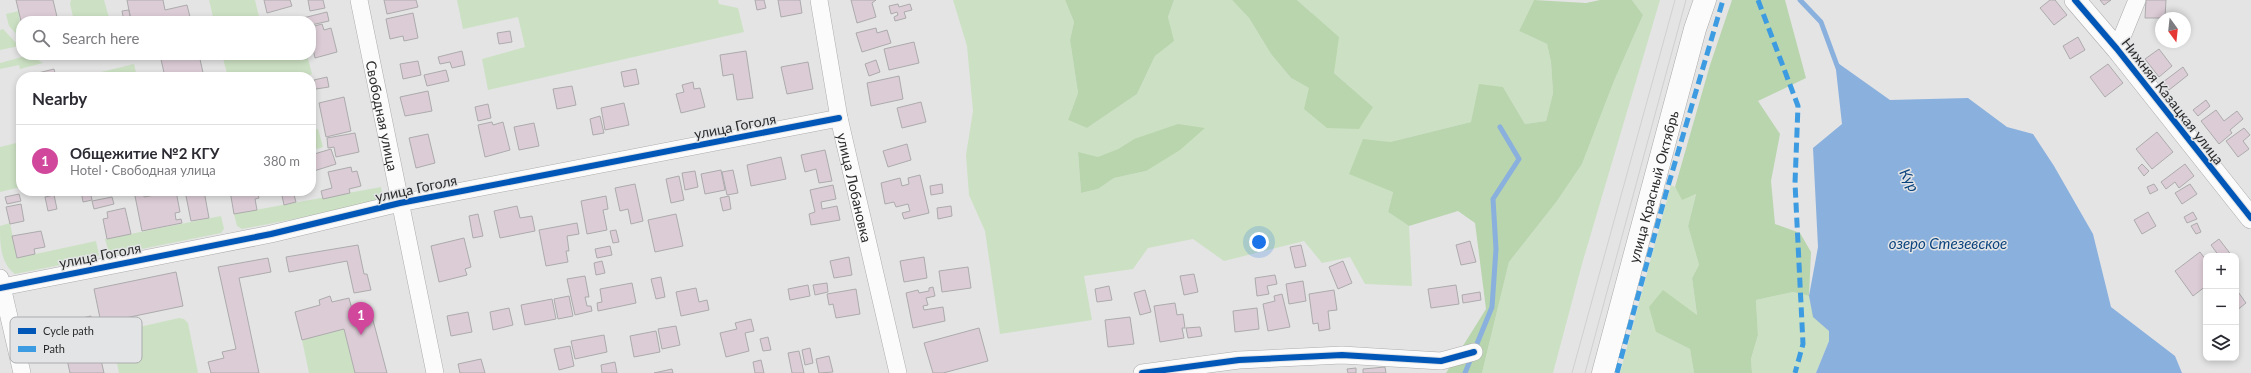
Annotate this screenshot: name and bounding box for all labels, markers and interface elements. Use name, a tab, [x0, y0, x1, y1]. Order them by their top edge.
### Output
north arrow	[2155, 12, 2191, 48]
search box	[16, 16, 316, 60]
icon: search	[30, 27, 52, 49]
text: Search here	[62, 29, 139, 47]
street label: Нижняя Казацкая улица	[2118, 34, 2228, 168]
street label: Свободная улица	[363, 59, 402, 172]
text: Nearby	[32, 88, 87, 109]
street label: улица Красный Октябрь	[1624, 108, 1681, 265]
street label: улица Гоголя	[693, 110, 777, 142]
street label: улица Лобановка	[834, 131, 876, 244]
text: Общежитие №2 КГУ	[70, 144, 219, 162]
text: 1	[41, 153, 49, 169]
text: 380 m	[263, 153, 300, 169]
text: Hotel · Свободная улица	[70, 162, 216, 178]
water label: Кур	[1896, 165, 1924, 195]
street label: улица Гоголя	[374, 171, 458, 205]
your location	[1249, 232, 1269, 252]
water label: озеро Стезевское	[1889, 234, 2007, 252]
street label: улица Гоголя	[58, 239, 142, 271]
map controls	[2203, 253, 2239, 361]
button: +	[2203, 253, 2239, 289]
button: −	[2203, 289, 2239, 325]
pin: 1	[348, 302, 374, 335]
legend	[10, 317, 142, 363]
text: Cycle path	[43, 324, 94, 337]
button: layers	[2203, 325, 2239, 361]
text: Path	[43, 342, 65, 355]

